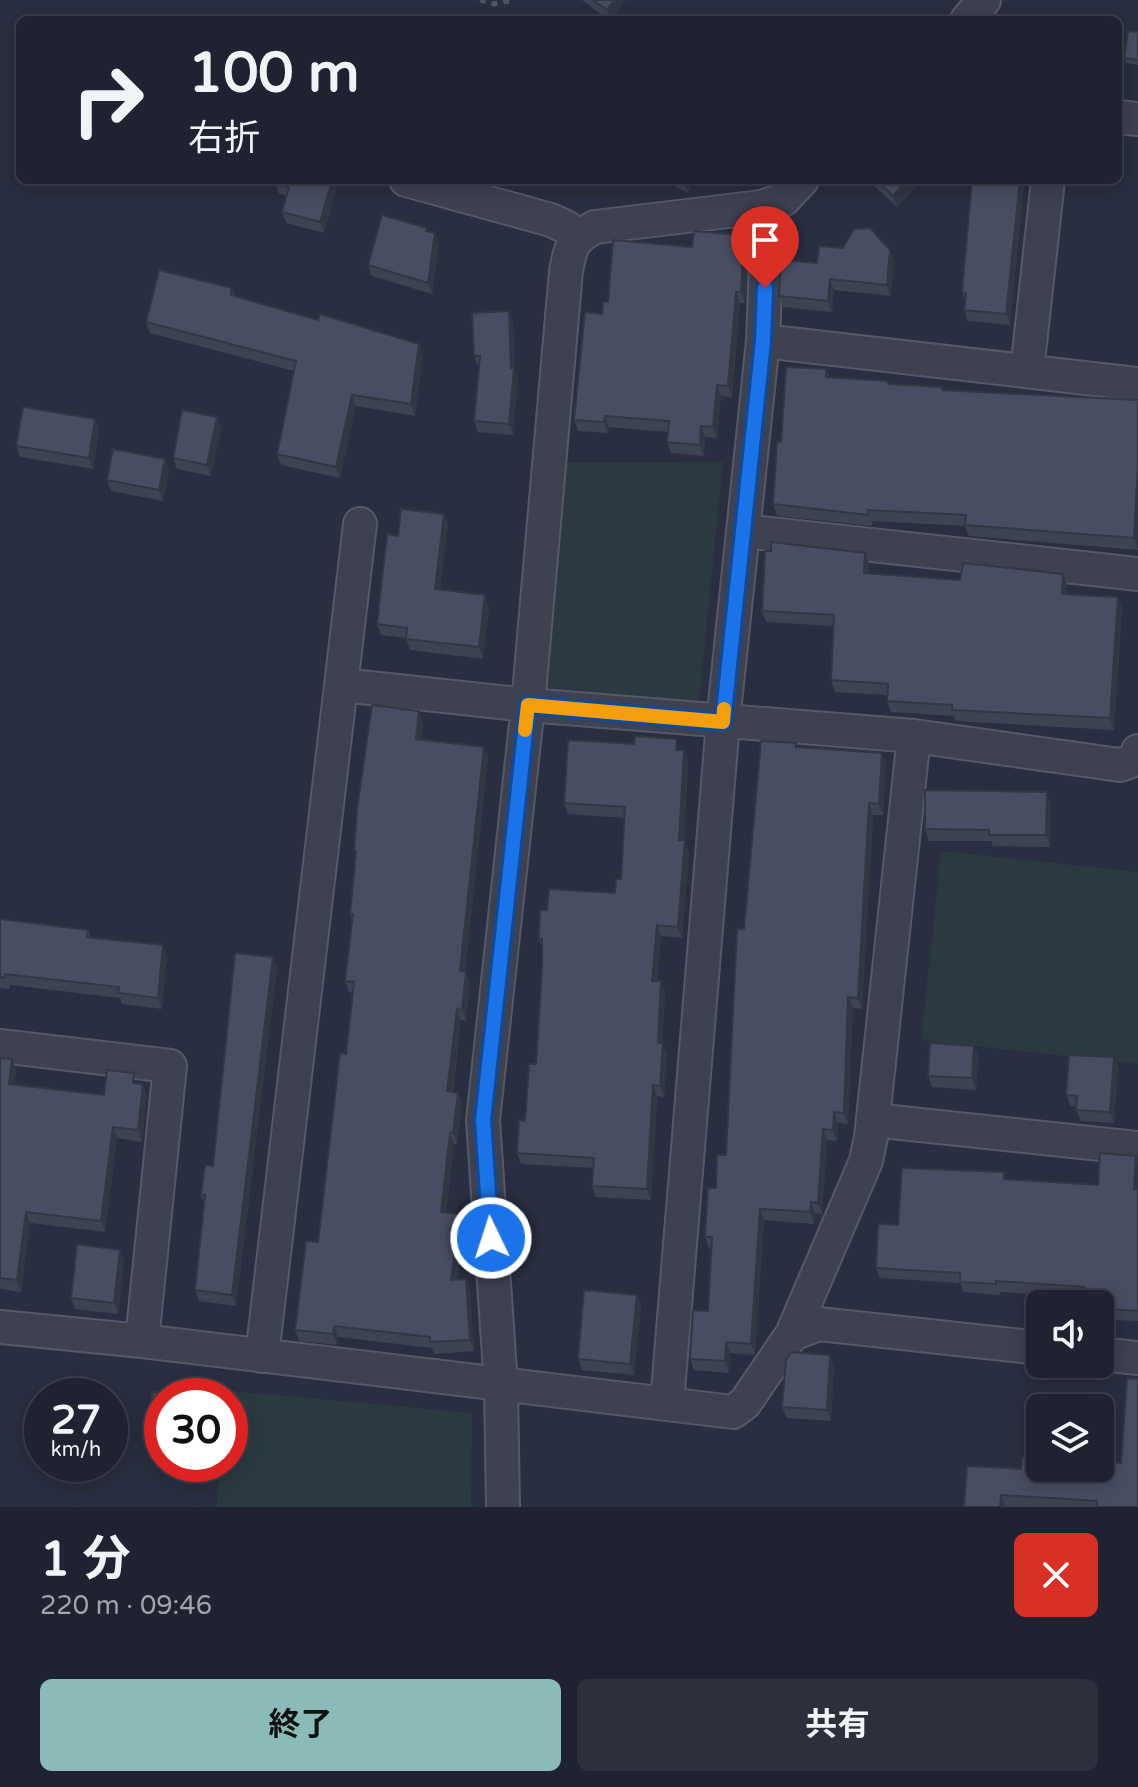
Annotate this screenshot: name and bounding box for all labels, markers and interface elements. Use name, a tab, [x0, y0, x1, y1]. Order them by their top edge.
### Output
text: 100 m	[188, 40, 359, 107]
icon: right	[56, 48, 160, 152]
text: 右折	[188, 117, 260, 160]
pin	[731, 206, 799, 288]
icon: arrive	[743, 218, 787, 262]
position arrow	[449, 1196, 533, 1280]
map controls	[1026, 1290, 1114, 1482]
button: sound	[1026, 1290, 1114, 1378]
speed limit sign: 30	[144, 1378, 248, 1482]
button: layers	[1026, 1394, 1114, 1482]
text: 27	[51, 1396, 101, 1444]
text: km/h	[51, 1438, 101, 1462]
text: 1 分	[40, 1531, 131, 1589]
button: close	[1014, 1533, 1098, 1617]
text: 220 m · 09:46	[40, 1590, 212, 1621]
button: 終了	[40, 1679, 561, 1771]
button: 共有	[577, 1679, 1098, 1771]

